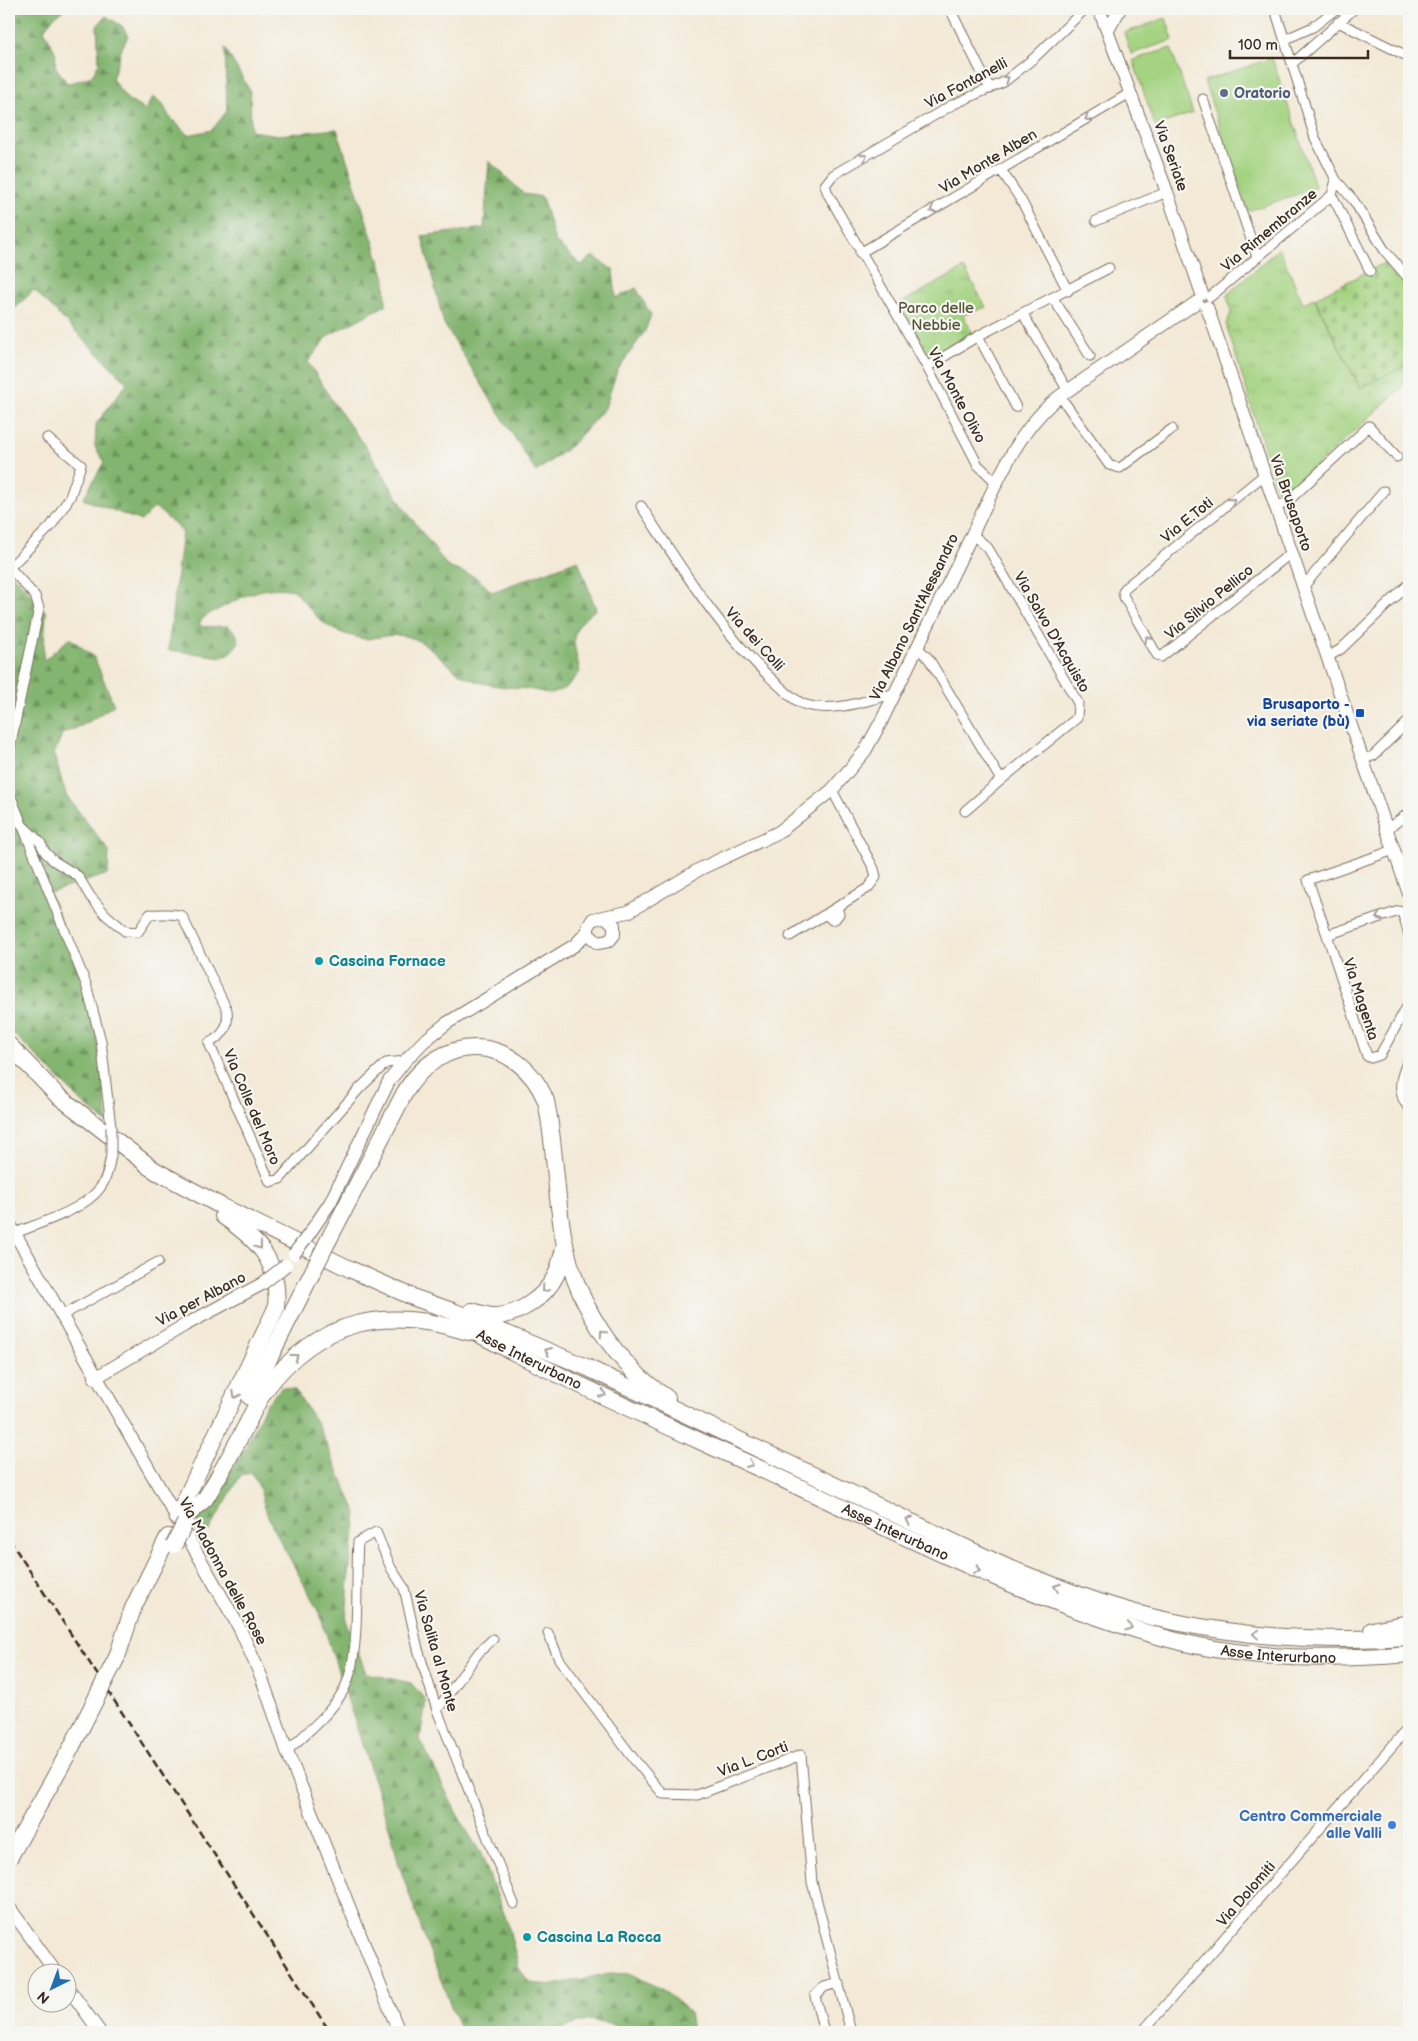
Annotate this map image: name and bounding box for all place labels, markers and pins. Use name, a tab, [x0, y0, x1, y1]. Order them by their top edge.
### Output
place label: Oratorio	[1234, 84, 1291, 103]
marker: Oratorio	[1218, 87, 1230, 99]
place label: Brusaporto - via seriate (bù)	[1246, 695, 1350, 731]
marker: Brusaporto - via seriate (bù)	[1354, 707, 1366, 719]
place label: Cascina Fornace	[329, 952, 446, 971]
marker: Cascina Fornace	[313, 955, 325, 967]
place label: Centro Commerciale alle Valli	[1239, 1807, 1382, 1843]
marker: Centro Commerciale alle Valli	[1386, 1819, 1398, 1831]
place label: Cascina La Rocca	[537, 1928, 661, 1947]
marker: Cascina La Rocca	[521, 1931, 533, 1943]

